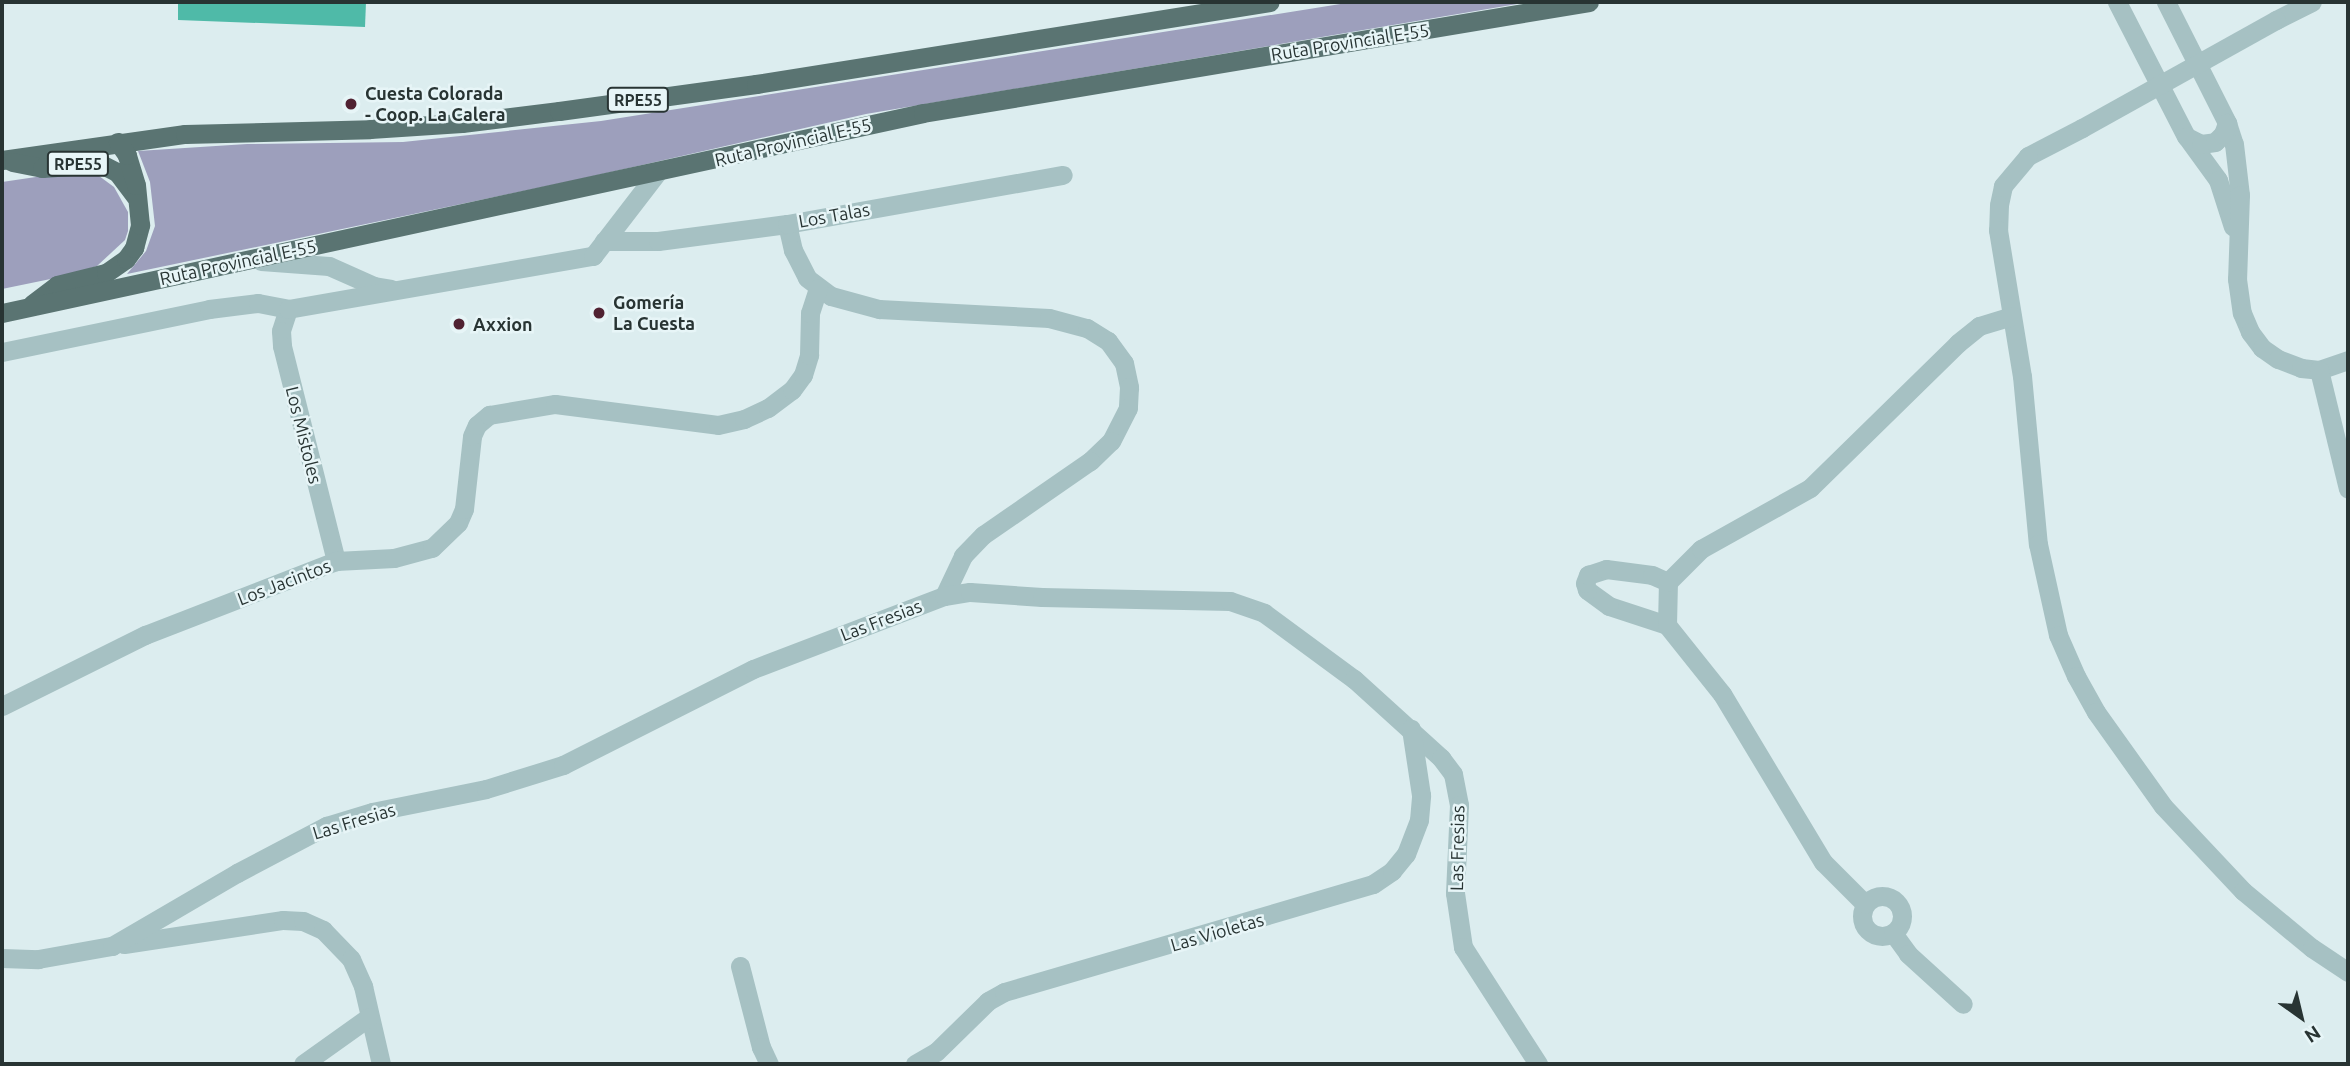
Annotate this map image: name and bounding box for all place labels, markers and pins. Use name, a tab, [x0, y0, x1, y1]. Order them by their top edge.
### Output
place label: Cuesta Colorada - Coop. La Calera	[365, 83, 506, 126]
marker: Cuesta Colorada - Coop. La Calera	[343, 96, 359, 112]
place label: Gomería La Cuesta	[613, 292, 695, 334]
marker: Gomería La Cuesta	[591, 305, 607, 321]
place label: Axxion	[473, 313, 533, 335]
marker: Axxion	[451, 316, 467, 332]

